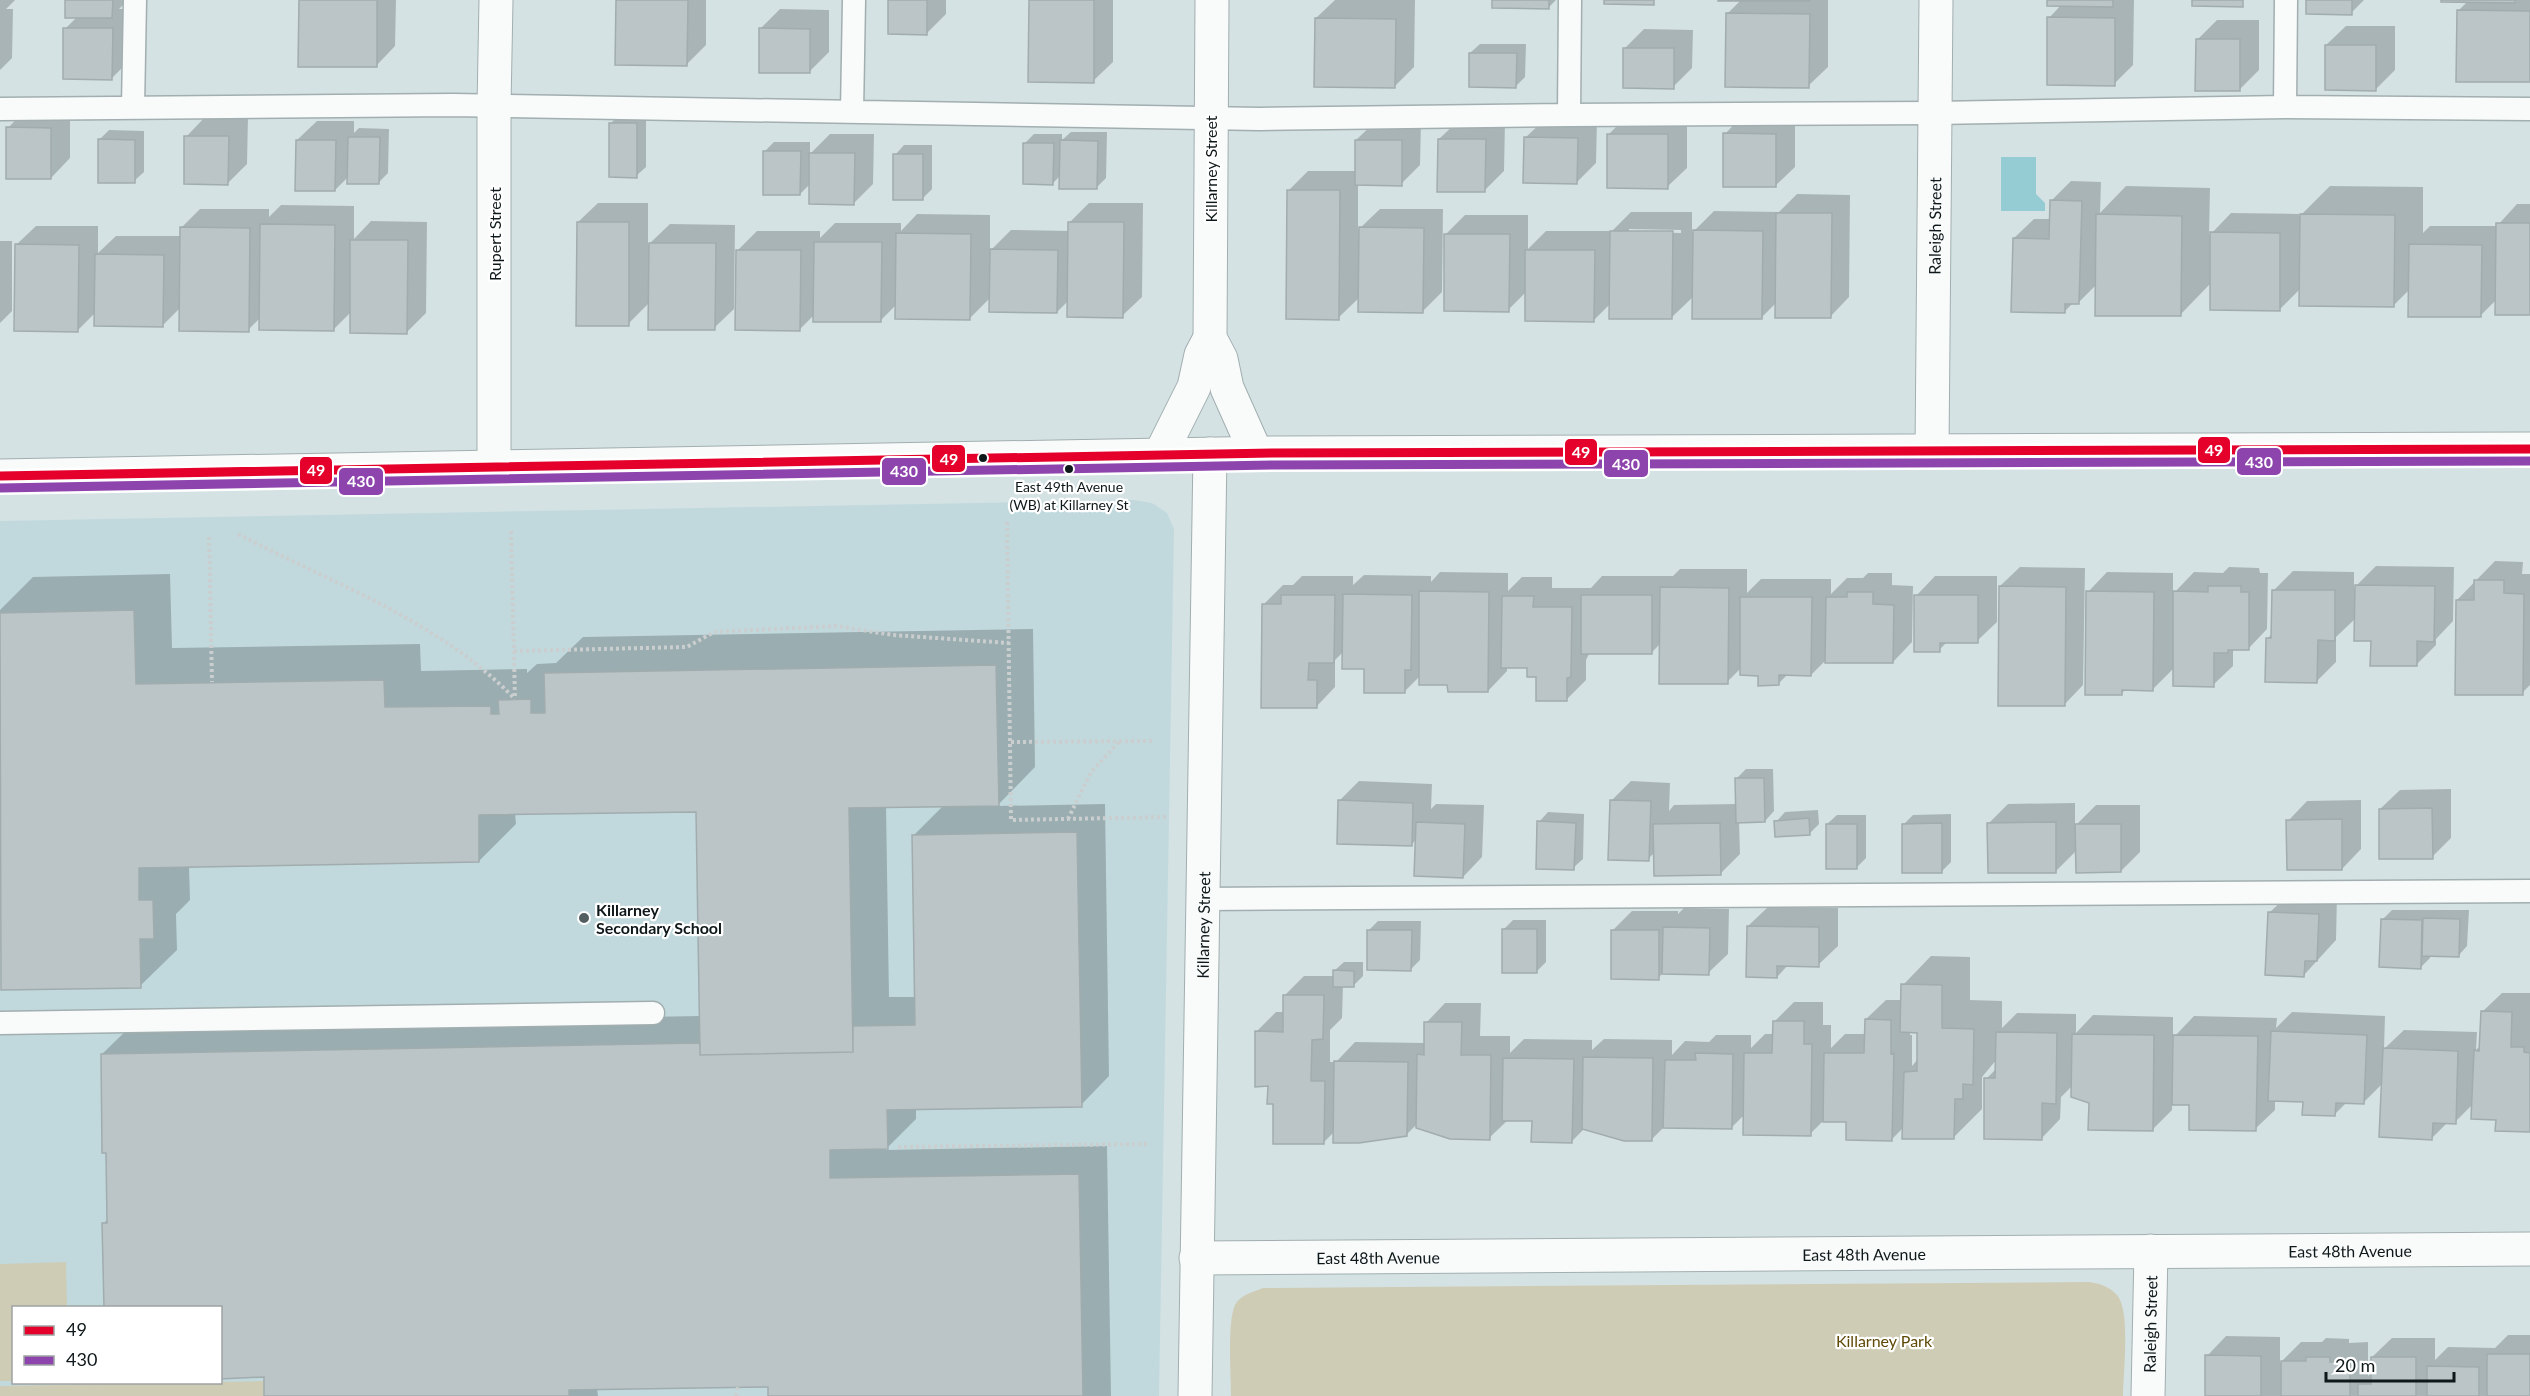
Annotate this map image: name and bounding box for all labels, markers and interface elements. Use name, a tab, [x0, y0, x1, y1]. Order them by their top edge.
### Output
street label: Killarney Street	[1201, 115, 1220, 223]
street label: Raleigh Street	[1924, 177, 1944, 275]
street label: Rupert Street	[485, 187, 504, 281]
line badge: 49	[2197, 436, 2231, 464]
line badge: 49	[1564, 438, 1598, 466]
text: 49	[2205, 440, 2223, 459]
text: 49	[1572, 442, 1590, 461]
line badge: 49	[931, 444, 966, 473]
line badge: 430	[2236, 447, 2282, 476]
text: 49	[940, 449, 958, 468]
line badge: 430	[1603, 449, 1649, 478]
unlabelled marker	[977, 452, 989, 464]
text: 430	[2245, 452, 2273, 471]
text: 430	[1612, 454, 1640, 473]
line badge: 49	[299, 456, 333, 485]
line badge: 430	[881, 457, 927, 486]
text: 49	[307, 460, 325, 479]
text: 430	[890, 461, 918, 480]
marker: East 49th Avenue (WB) at Killarney St	[1063, 463, 1075, 475]
line badge: 430	[338, 467, 384, 496]
text: 430	[347, 471, 375, 490]
place label: East 49th Avenue (WB) at Killarney St	[1009, 478, 1129, 513]
street label: Killarney Street	[1192, 871, 1213, 979]
place label: Killarney Secondary School	[596, 900, 722, 937]
marker: Killarney Secondary School	[577, 911, 591, 925]
street label: East 48th Avenue	[2288, 1240, 2412, 1260]
street label: East 48th Avenue	[1802, 1244, 1926, 1263]
street label: East 48th Avenue	[1316, 1247, 1440, 1267]
street label: Raleigh Street	[2139, 1275, 2160, 1373]
legend	[12, 1306, 222, 1384]
text: 49	[66, 1318, 87, 1340]
park label: Killarney Park	[1836, 1331, 1933, 1350]
scale bar	[2326, 1345, 2454, 1383]
text: 430	[66, 1348, 97, 1370]
text: 20 m	[2335, 1354, 2375, 1376]

